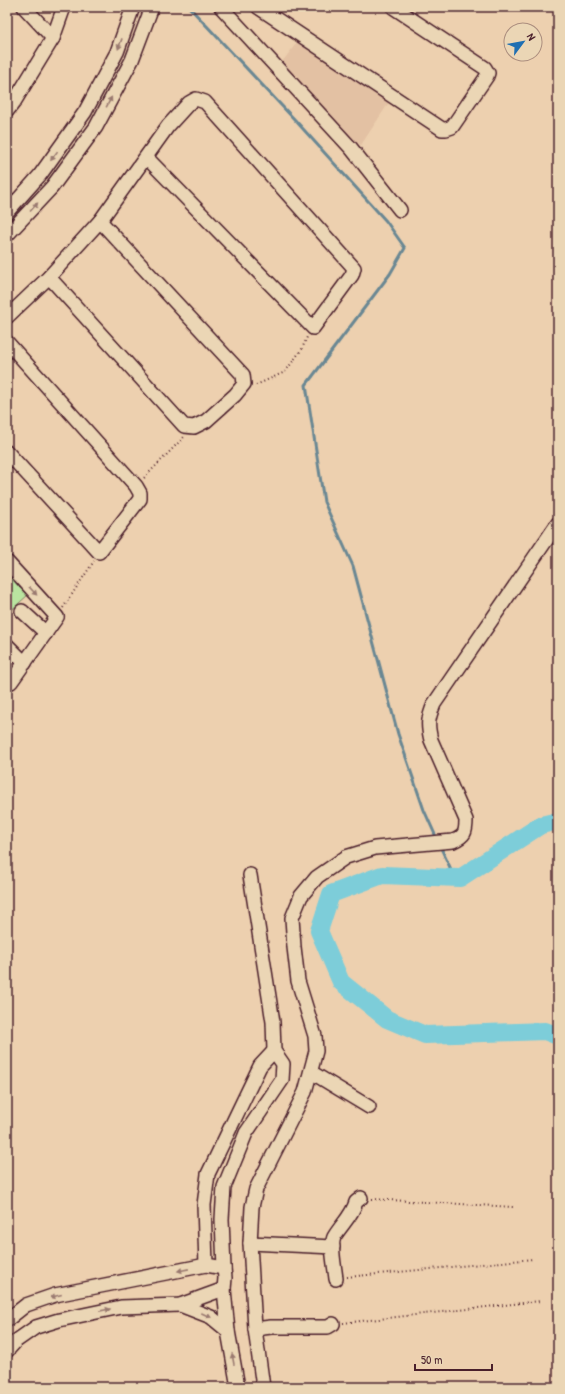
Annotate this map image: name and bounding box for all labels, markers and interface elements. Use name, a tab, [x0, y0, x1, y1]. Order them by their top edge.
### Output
north arrow	[503, 22, 543, 62]
text: N	[524, 31, 539, 43]
one-way arrow	[116, 38, 122, 50]
one-way arrow	[106, 96, 113, 108]
one-way arrow	[50, 150, 58, 161]
one-way arrow	[29, 202, 38, 212]
one-way arrow	[29, 586, 38, 596]
one-way arrow	[177, 1267, 189, 1273]
one-way arrow	[50, 1293, 62, 1299]
one-way arrow	[99, 1307, 111, 1313]
one-way arrow	[200, 1313, 212, 1319]
scale bar	[415, 1346, 492, 1372]
text: 50 m	[421, 1351, 442, 1368]
one-way arrow	[230, 1353, 236, 1365]

